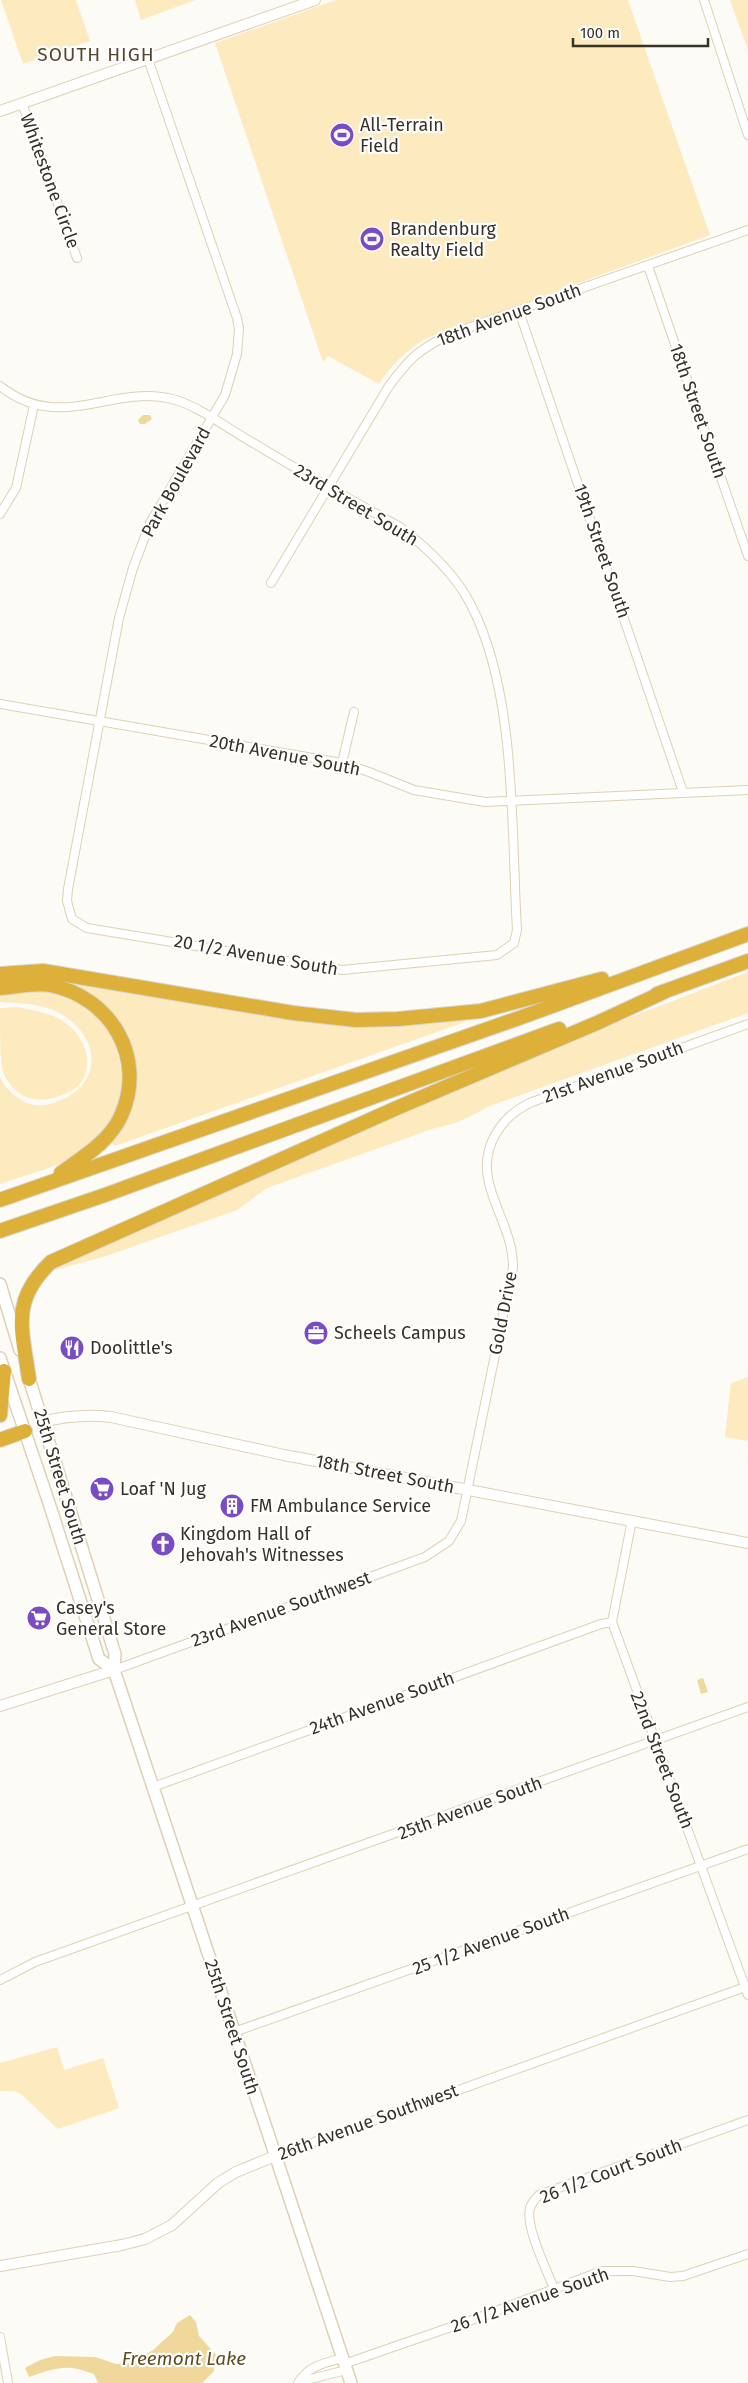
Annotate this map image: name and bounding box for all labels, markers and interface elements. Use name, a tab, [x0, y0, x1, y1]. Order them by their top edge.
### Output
scale bar	[573, 15, 708, 47]
text: 100 m	[580, 24, 620, 42]
district label: SOUTH HIGH	[37, 43, 155, 66]
street label: Whitestone Circle	[15, 111, 85, 251]
place label: All-Terrain Field	[360, 114, 444, 157]
sports icon: All-Terrain Field	[329, 122, 355, 148]
place label: Brandenburg Realty Field	[390, 218, 497, 261]
sports icon: Brandenburg Realty Field	[359, 226, 385, 252]
street label: 18th Avenue South	[434, 279, 584, 351]
street label: 18th Street South	[665, 341, 731, 481]
street label: Park Boulevard	[137, 423, 215, 541]
street label: 23rd Street South	[290, 459, 422, 551]
street label: 19th Street South	[569, 481, 635, 621]
street label: 20th Avenue South	[208, 730, 362, 780]
street label: 20 1/2 Avenue South	[172, 930, 340, 980]
street label: 21st Avenue South	[540, 1036, 686, 1108]
street label: Gold Drive	[484, 1269, 522, 1357]
office icon: Scheels Campus	[303, 1320, 329, 1346]
place label: Scheels Campus	[334, 1322, 466, 1344]
restaurant icon: Doolittle's	[59, 1335, 85, 1361]
place label: Doolittle's	[90, 1337, 173, 1359]
street label: 25th Street South	[29, 1406, 91, 1548]
street label: 18th Street South	[314, 1450, 456, 1498]
supermarket icon: Loaf 'N Jug	[89, 1476, 115, 1502]
place label: Loaf 'N Jug	[120, 1478, 206, 1500]
building icon: FM Ambulance Service	[219, 1493, 245, 1519]
place label: FM Ambulance Service	[250, 1495, 431, 1517]
place label: Kingdom Hall of Jehovah's Witnesses	[180, 1523, 344, 1566]
church icon: Kingdom Hall of Jehovah's Witnesses	[150, 1531, 176, 1557]
street label: 23rd Avenue Southwest	[188, 1566, 374, 1652]
place label: Casey's General Store	[56, 1597, 166, 1640]
supermarket icon: Casey's General Store	[26, 1605, 52, 1631]
street label: 24th Avenue South	[307, 1667, 457, 1739]
street label: 22nd Street South	[626, 1688, 698, 1832]
street label: 25th Avenue South	[395, 1772, 545, 1844]
street label: 25 1/2 Avenue South	[410, 1902, 572, 1980]
street label: 25th Street South	[200, 1957, 264, 2097]
street label: 26th Avenue Southwest	[275, 2079, 462, 2165]
street label: 26 1/2 Court South	[537, 2134, 685, 2208]
street label: 26 1/2 Avenue South	[448, 2263, 612, 2337]
water label: Freemont Lake	[122, 2347, 246, 2370]

